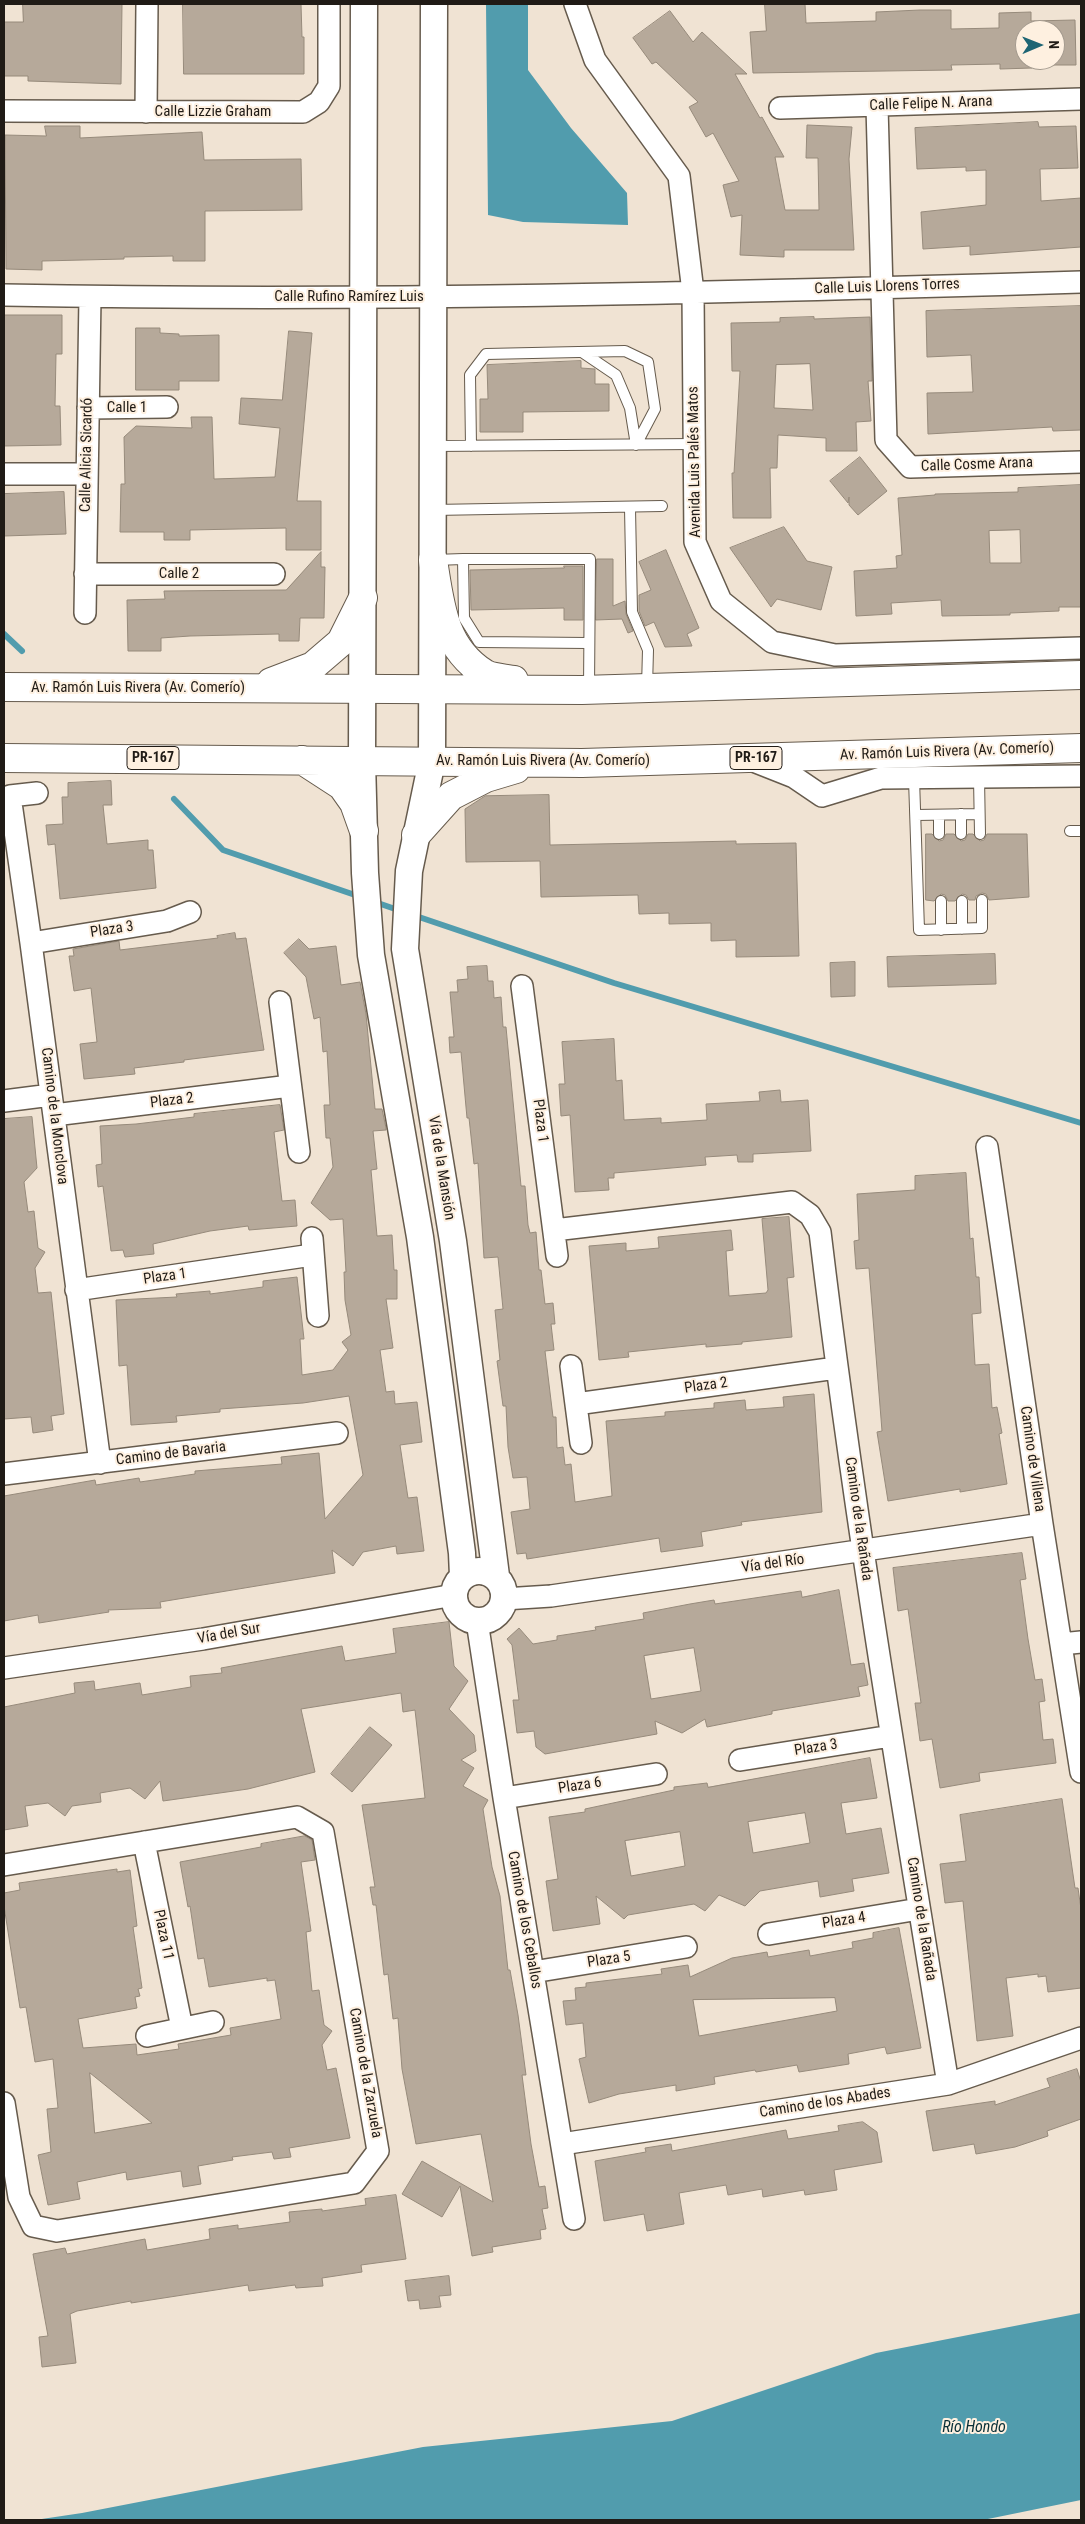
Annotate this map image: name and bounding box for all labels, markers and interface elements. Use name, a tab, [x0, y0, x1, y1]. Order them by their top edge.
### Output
north arrow	[1015, 20, 1065, 70]
text: N	[1046, 40, 1062, 49]
street label: Calle Felipe N. Arana	[869, 93, 993, 115]
street label: Calle Lizzie Graham	[155, 103, 271, 121]
street label: Calle Luis Llorens Torres	[814, 275, 960, 299]
street label: Calle Rufino Ramírez Luis	[274, 288, 424, 306]
street label: Avenida Luis Palés Matos	[685, 386, 705, 538]
street label: Calle Alicia Sicardó	[77, 398, 97, 512]
street label: Calle 1	[107, 399, 147, 417]
street label: Calle Cosme Arana	[921, 454, 1033, 476]
street label: Calle 2	[159, 565, 199, 583]
street label: Av. Ramón Luis Rivera (Av. Comerío)	[31, 679, 245, 697]
street label: Av. Ramón Luis Rivera (Av. Comerío)	[840, 739, 1054, 765]
road number: PR-167	[127, 746, 179, 770]
road number: PR-167	[730, 746, 782, 770]
street label: Av. Ramón Luis Rivera (Av. Comerío)	[436, 752, 650, 770]
street label: Plaza 3	[89, 918, 135, 942]
street label: Camino de la Monclova	[37, 1046, 71, 1186]
street label: Plaza 2	[149, 1089, 195, 1113]
street label: Plaza 1	[528, 1098, 552, 1144]
street label: Vía de la Mansión	[424, 1115, 458, 1221]
street label: Plaza 1	[142, 1265, 188, 1289]
street label: Plaza 2	[683, 1374, 729, 1398]
street label: Camino de Villena	[1016, 1405, 1048, 1513]
street label: Camino de Bavaria	[115, 1438, 227, 1470]
street label: Camino de la Rañada	[840, 1456, 876, 1582]
street label: Vía del Río	[741, 1551, 805, 1577]
street label: Vía del Sur	[196, 1620, 262, 1648]
street label: Plaza 3	[793, 1736, 839, 1760]
street label: Plaza 6	[557, 1774, 603, 1798]
street label: Camino de los Ceballos	[503, 1850, 545, 1990]
street label: Camino de la Rañada	[902, 1856, 940, 1982]
street label: Plaza 11	[149, 1908, 177, 1962]
street label: Plaza 4	[821, 1909, 867, 1933]
street label: Plaza 5	[586, 1948, 632, 1972]
street label: Camino de la Zarzuela	[345, 2007, 385, 2139]
street label: Camino de los Abades	[758, 2084, 892, 2122]
water label: Río Hondo	[942, 2418, 1006, 2438]

